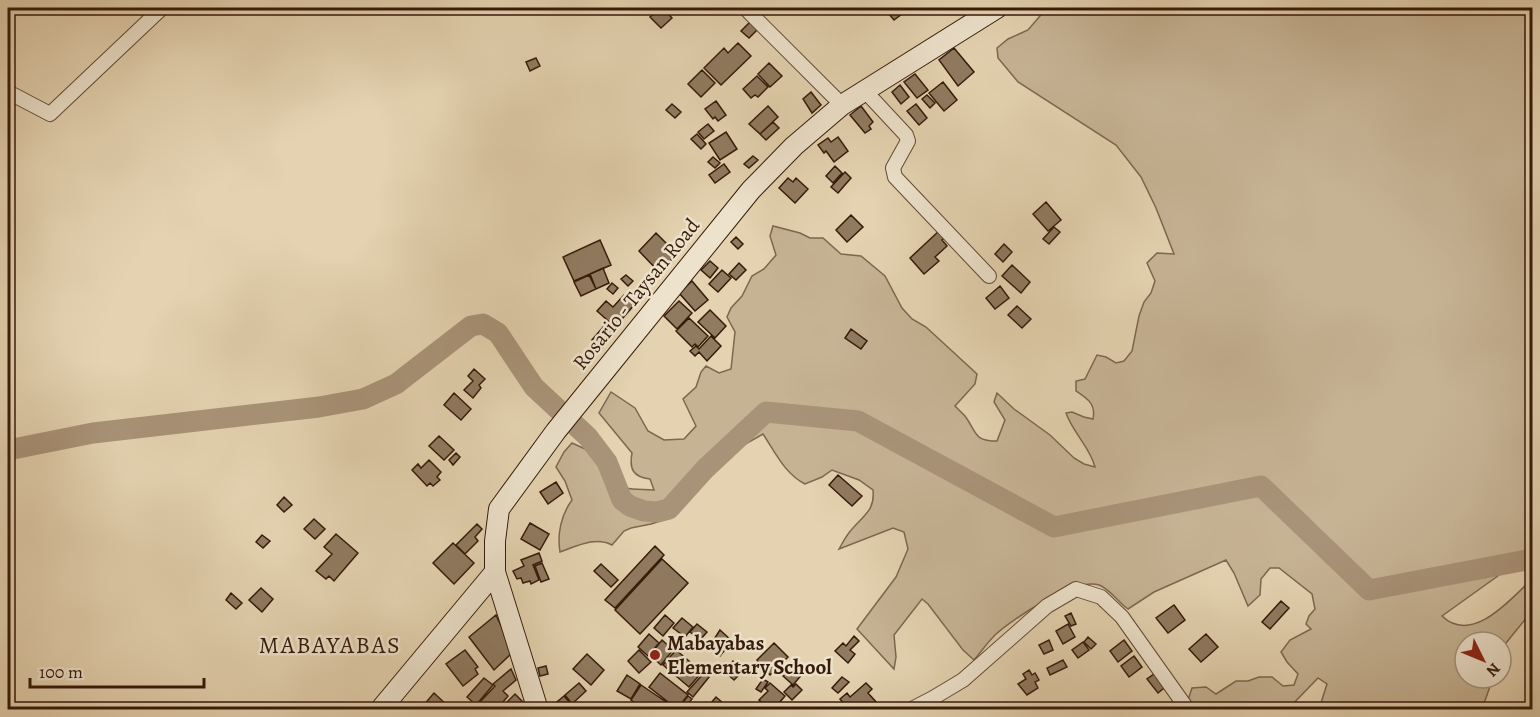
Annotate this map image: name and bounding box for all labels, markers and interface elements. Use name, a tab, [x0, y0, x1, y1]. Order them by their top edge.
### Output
street label: Rosario - Taysan Road	[566, 212, 706, 376]
district label: MABAYABAS	[259, 629, 401, 661]
place label: Mabayabas Elementary School	[667, 629, 832, 681]
north arrow	[1453, 630, 1513, 690]
marker: Mabayabas Elementary School	[648, 648, 662, 662]
scale bar	[30, 651, 204, 689]
text: N	[1481, 658, 1505, 682]
text: 100 m	[39, 660, 83, 684]

